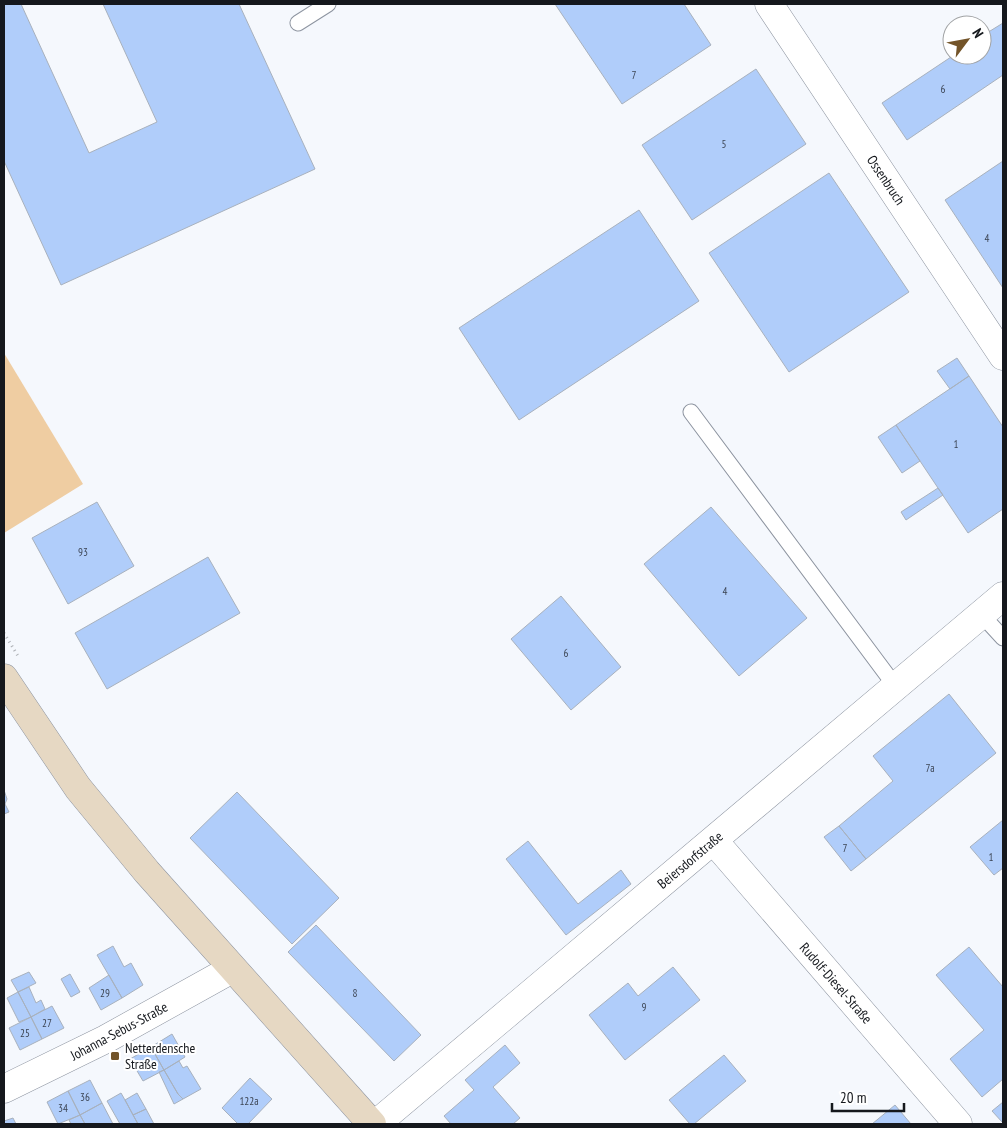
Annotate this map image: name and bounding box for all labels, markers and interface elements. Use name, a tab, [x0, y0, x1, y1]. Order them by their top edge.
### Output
north arrow	[942, 15, 992, 65]
text: N	[968, 25, 988, 41]
house number: 7	[632, 68, 637, 82]
house number: 6	[941, 82, 946, 96]
house number: 5	[722, 137, 727, 151]
street label: Ossenbruch	[863, 152, 909, 208]
house number: 4	[985, 231, 990, 245]
house number: 1	[954, 437, 959, 451]
house number: 93	[78, 545, 88, 559]
house number: 4	[723, 584, 728, 598]
house number: 6	[564, 646, 569, 660]
house number: 7a	[925, 761, 935, 775]
street label: Beiersdorfstraße	[654, 827, 727, 893]
house number: 7	[843, 841, 848, 855]
house number: 1	[989, 850, 994, 864]
street label: Rudolf-Diesel-Straße	[796, 939, 876, 1027]
house number: 29	[100, 986, 110, 1000]
house number: 8	[353, 986, 358, 1000]
street label: Johanna-Sebus-Straße	[66, 998, 171, 1065]
house number: 9	[642, 1000, 647, 1014]
house number: 27	[42, 1016, 52, 1030]
house number: 25	[20, 1026, 30, 1040]
place label: Netterdensche Straße	[125, 1039, 195, 1073]
marker: Netterdensche Straße	[109, 1050, 121, 1062]
scale bar	[832, 1080, 904, 1112]
text: 20 m	[840, 1088, 866, 1107]
house number: 36	[80, 1090, 90, 1104]
house number: 122a	[239, 1094, 259, 1108]
house number: 34	[58, 1101, 68, 1115]

